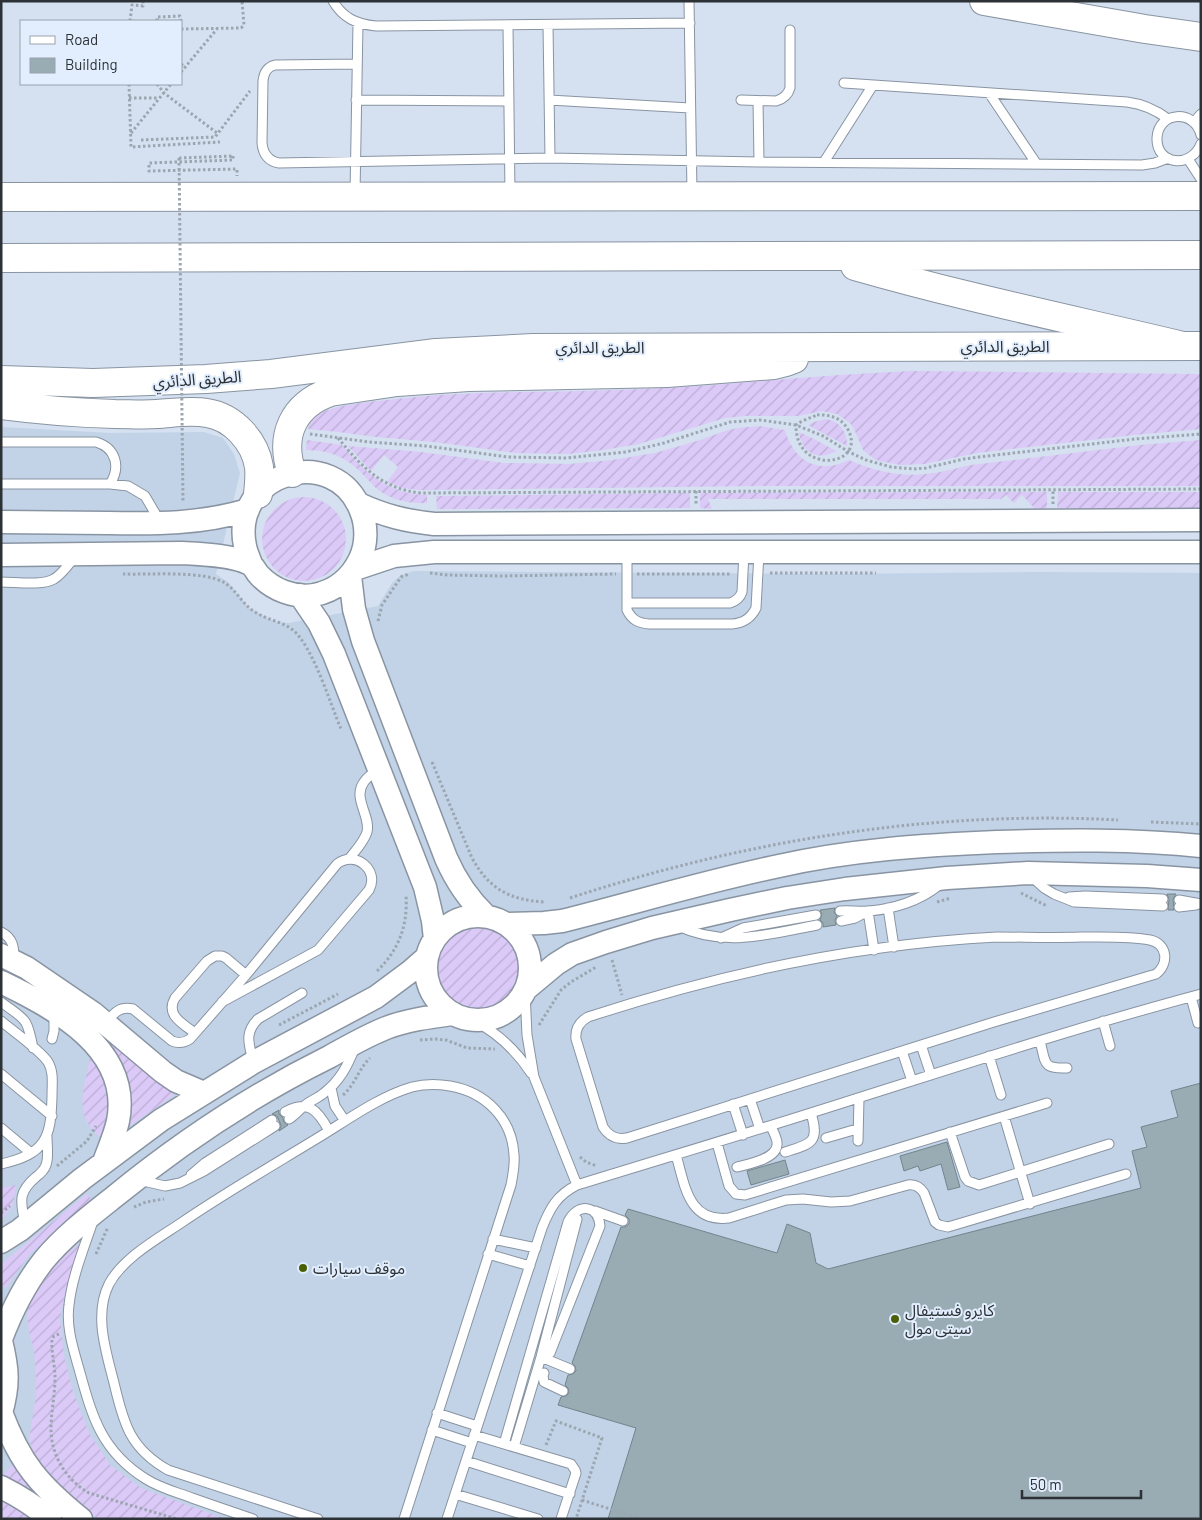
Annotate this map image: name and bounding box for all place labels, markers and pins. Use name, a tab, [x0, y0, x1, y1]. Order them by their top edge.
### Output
place label: موقف سيارات	[313, 1258, 405, 1278]
marker: موقف سيارات	[297, 1262, 309, 1274]
place label: كايرو فستيفال سيتى مول	[905, 1300, 995, 1339]
marker: كايرو فستيفال سيتى مول	[889, 1313, 901, 1325]

